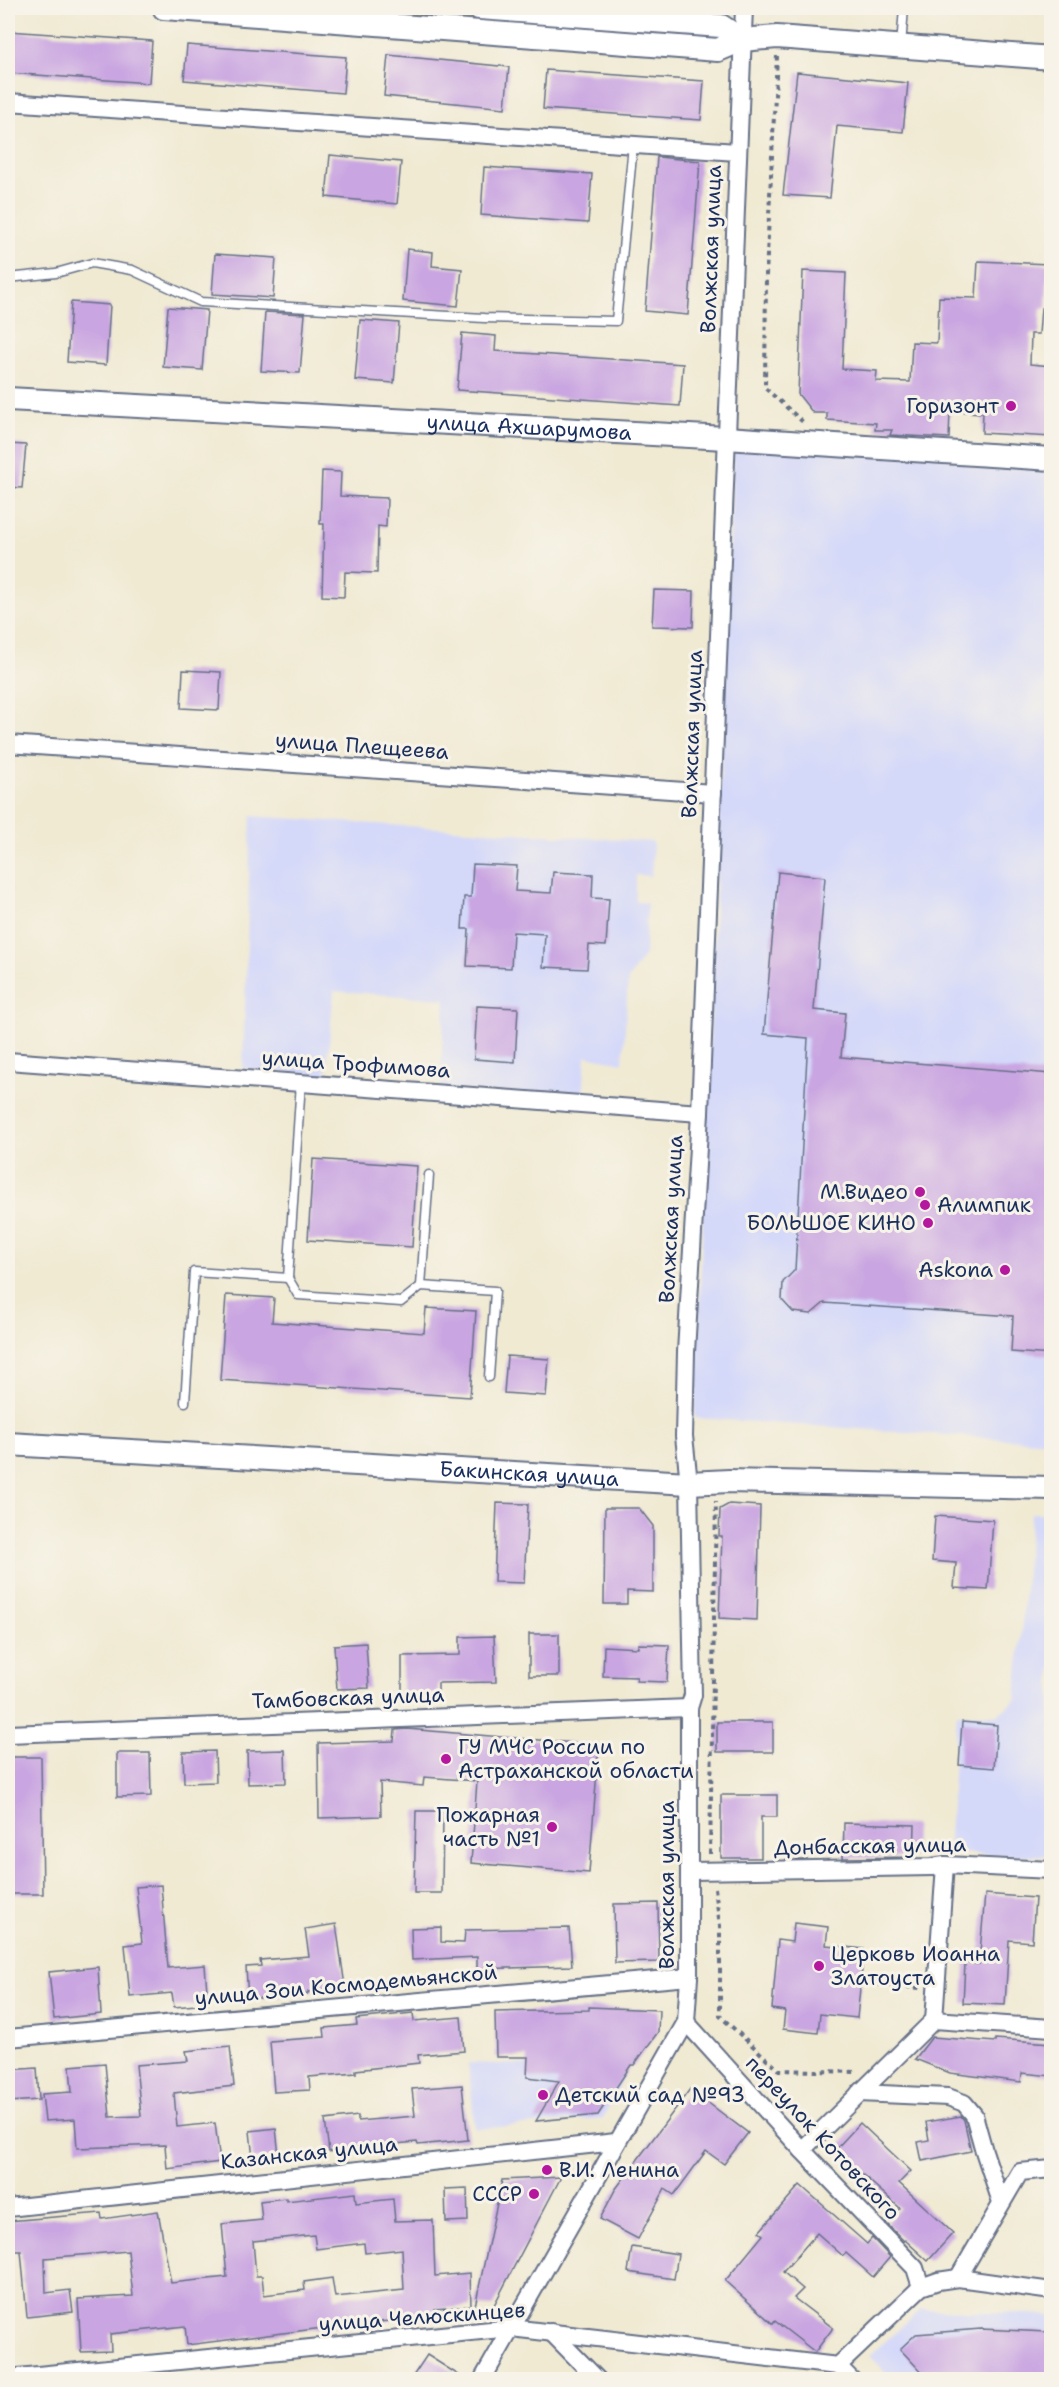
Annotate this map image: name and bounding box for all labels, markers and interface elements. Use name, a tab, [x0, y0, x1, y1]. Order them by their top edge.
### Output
street label: Волжская улица	[694, 164, 728, 334]
place label: Горизонт	[906, 392, 999, 420]
marker: Горизонт	[1004, 399, 1018, 413]
street label: улица Ахшарумова	[426, 408, 633, 447]
street label: Волжская улица	[675, 649, 709, 819]
street label: улица Плещеева	[274, 726, 450, 766]
street label: улица Трофимова	[261, 1043, 451, 1085]
street label: Волжская улица	[653, 1134, 689, 1304]
place label: М.Видео	[820, 1178, 908, 1206]
marker: М.Видео	[913, 1185, 927, 1199]
place label: Алимпик	[937, 1191, 1031, 1219]
marker: Алимпик	[918, 1198, 932, 1212]
place label: БОЛЬШОЕ КИНО	[747, 1209, 916, 1237]
marker: БОЛЬШОЕ КИНО	[921, 1216, 935, 1230]
place label: Askona	[918, 1256, 993, 1284]
marker: Askona	[998, 1263, 1012, 1277]
street label: Бакинская улица	[439, 1455, 620, 1493]
street label: Тамбовская улица	[251, 1681, 445, 1715]
place label: ГУ МЧС России по Астраханской области	[458, 1733, 694, 1785]
marker: ГУ МЧС России по Астраханской области	[439, 1752, 453, 1766]
place label: Пожарная часть №1	[436, 1801, 540, 1853]
street label: Волжская улица	[653, 1801, 681, 1969]
marker: Пожарная часть №1	[545, 1820, 559, 1834]
street label: Донбасская улица	[774, 1830, 966, 1862]
place label: Церковь Иоанна Златоуста	[831, 1940, 1000, 1992]
street label: улица Зои Космодемьянской	[194, 1958, 498, 2012]
marker: Церковь Иоанна Златоуста	[812, 1959, 826, 1973]
street label: переулок Котовского	[739, 2050, 907, 2226]
place label: Детский сад №93	[555, 2081, 745, 2109]
marker: Детский сад №93	[536, 2088, 550, 2102]
street label: Казанская улица	[219, 2130, 399, 2176]
place label: В.И. Ленина	[559, 2156, 679, 2184]
marker: В.И. Ленина	[540, 2163, 554, 2177]
place label: СССР	[472, 2180, 522, 2208]
marker: СССР	[527, 2187, 541, 2201]
street label: улица Челюскинцев	[318, 2296, 526, 2338]

